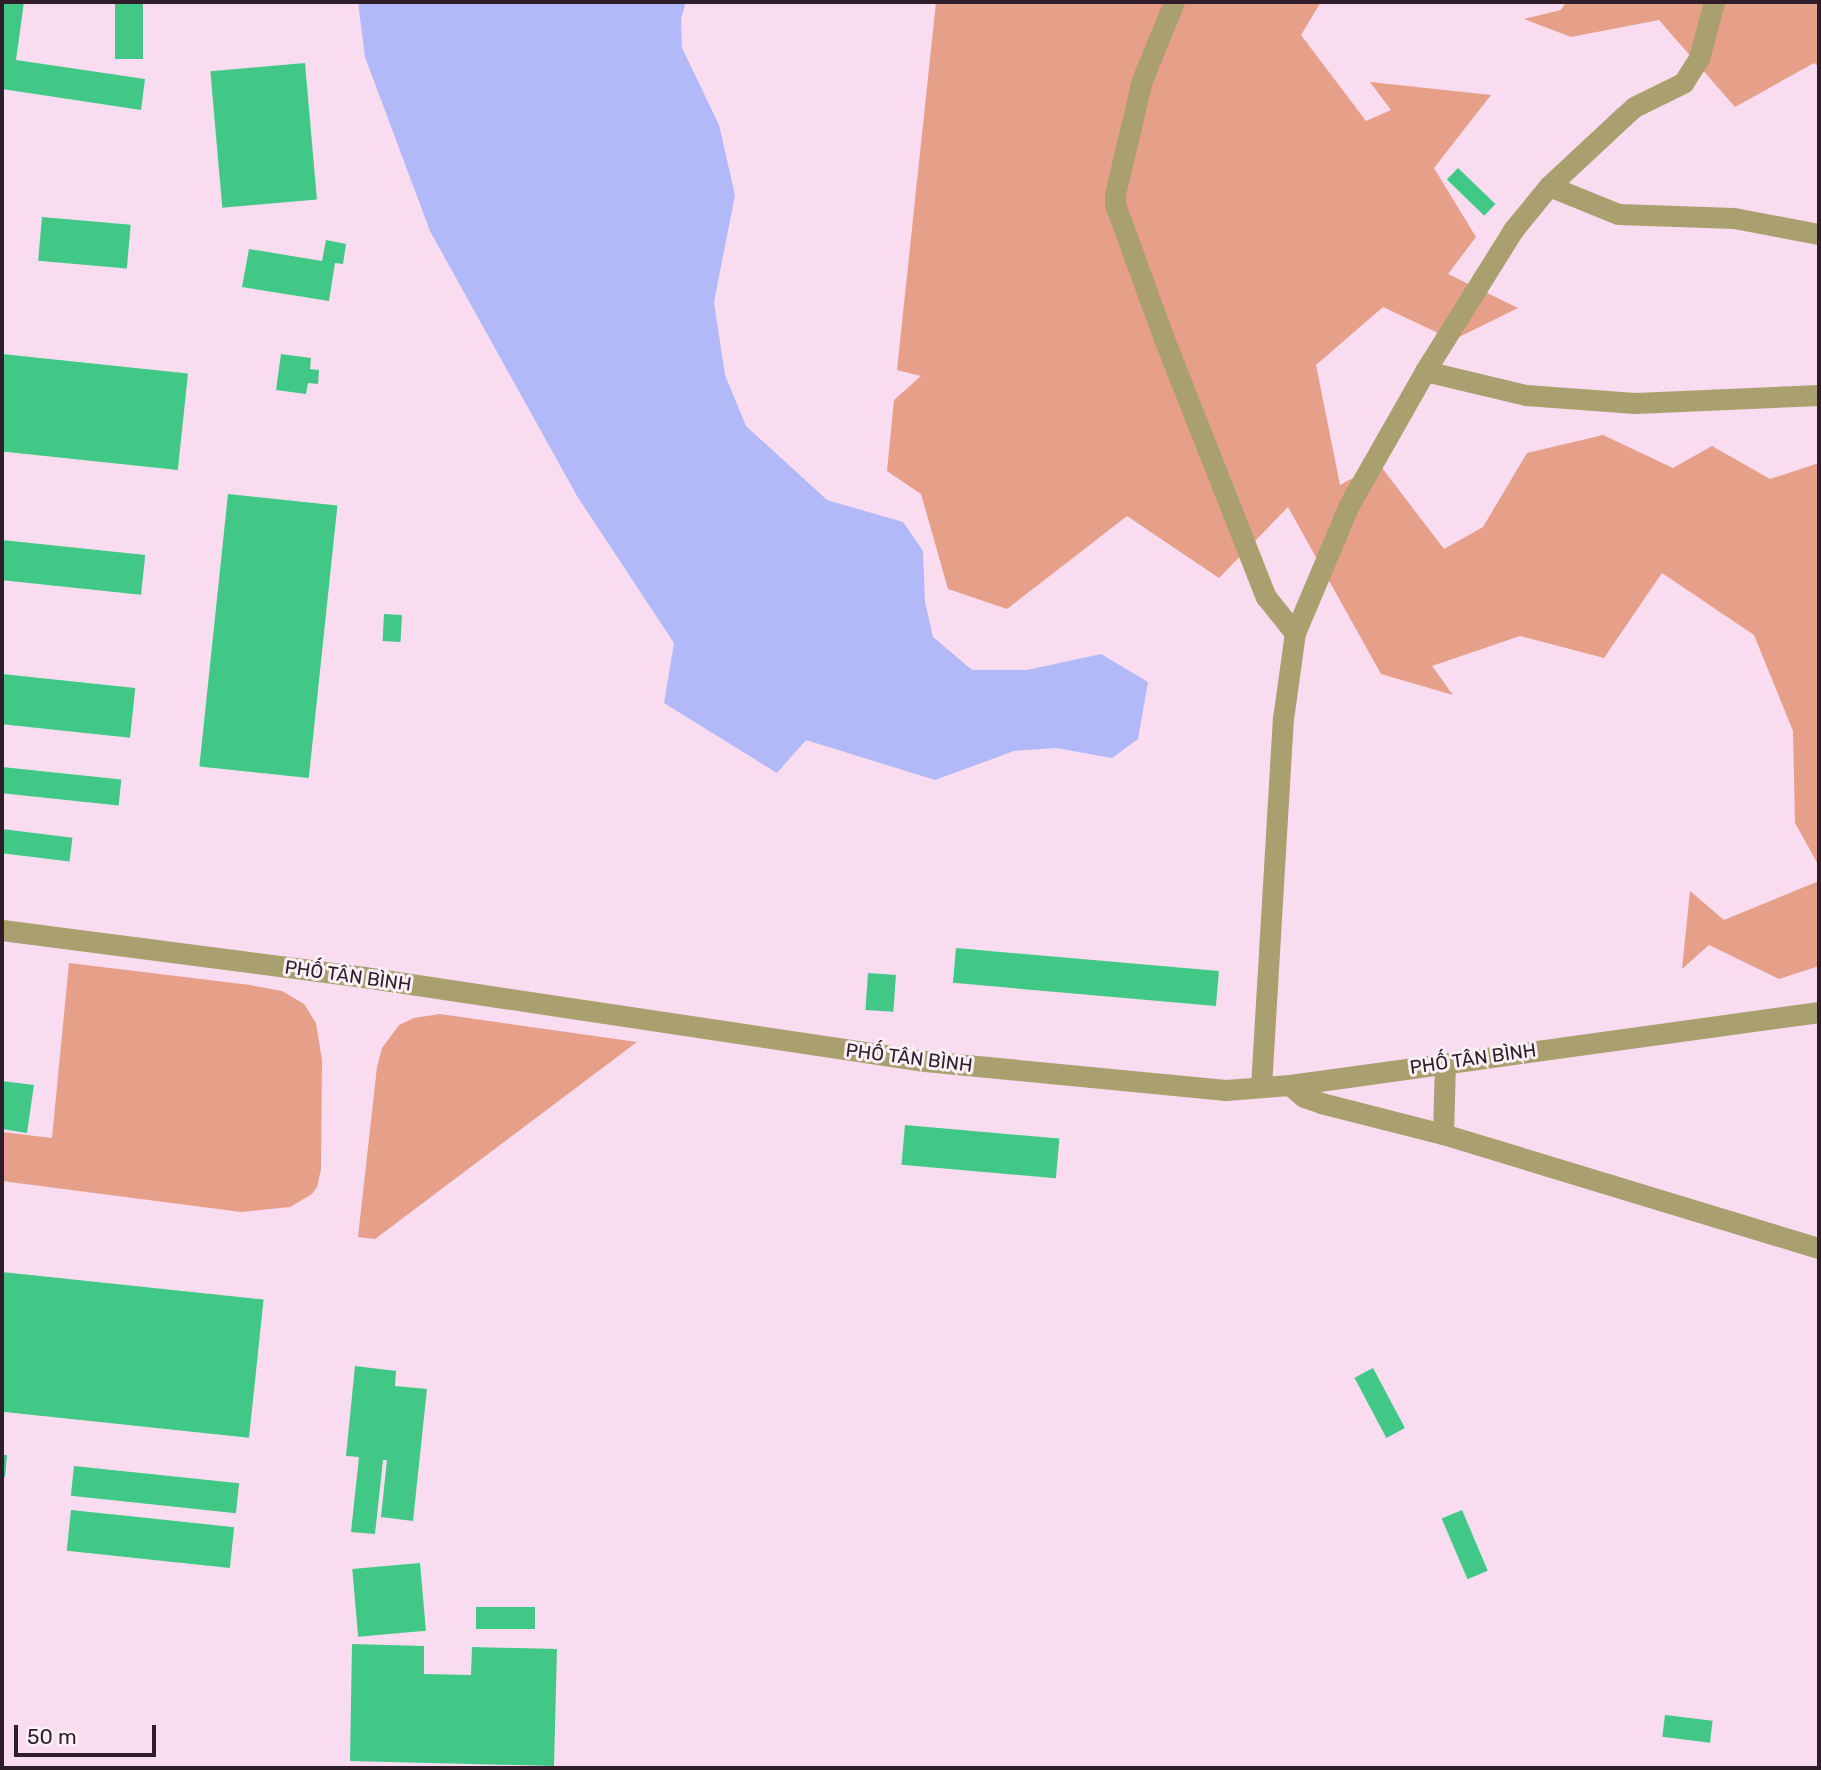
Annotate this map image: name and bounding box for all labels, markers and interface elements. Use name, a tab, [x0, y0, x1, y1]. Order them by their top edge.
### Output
street label: PHỐ TÂN BÌNH	[283, 956, 413, 996]
street label: PHỐ TÂN BÌNH	[844, 1039, 974, 1077]
street label: PHỐ TÂN BÌNH	[1408, 1039, 1538, 1079]
scale bar	[18, 1710, 159, 1754]
text: 50 m	[27, 1724, 77, 1749]

